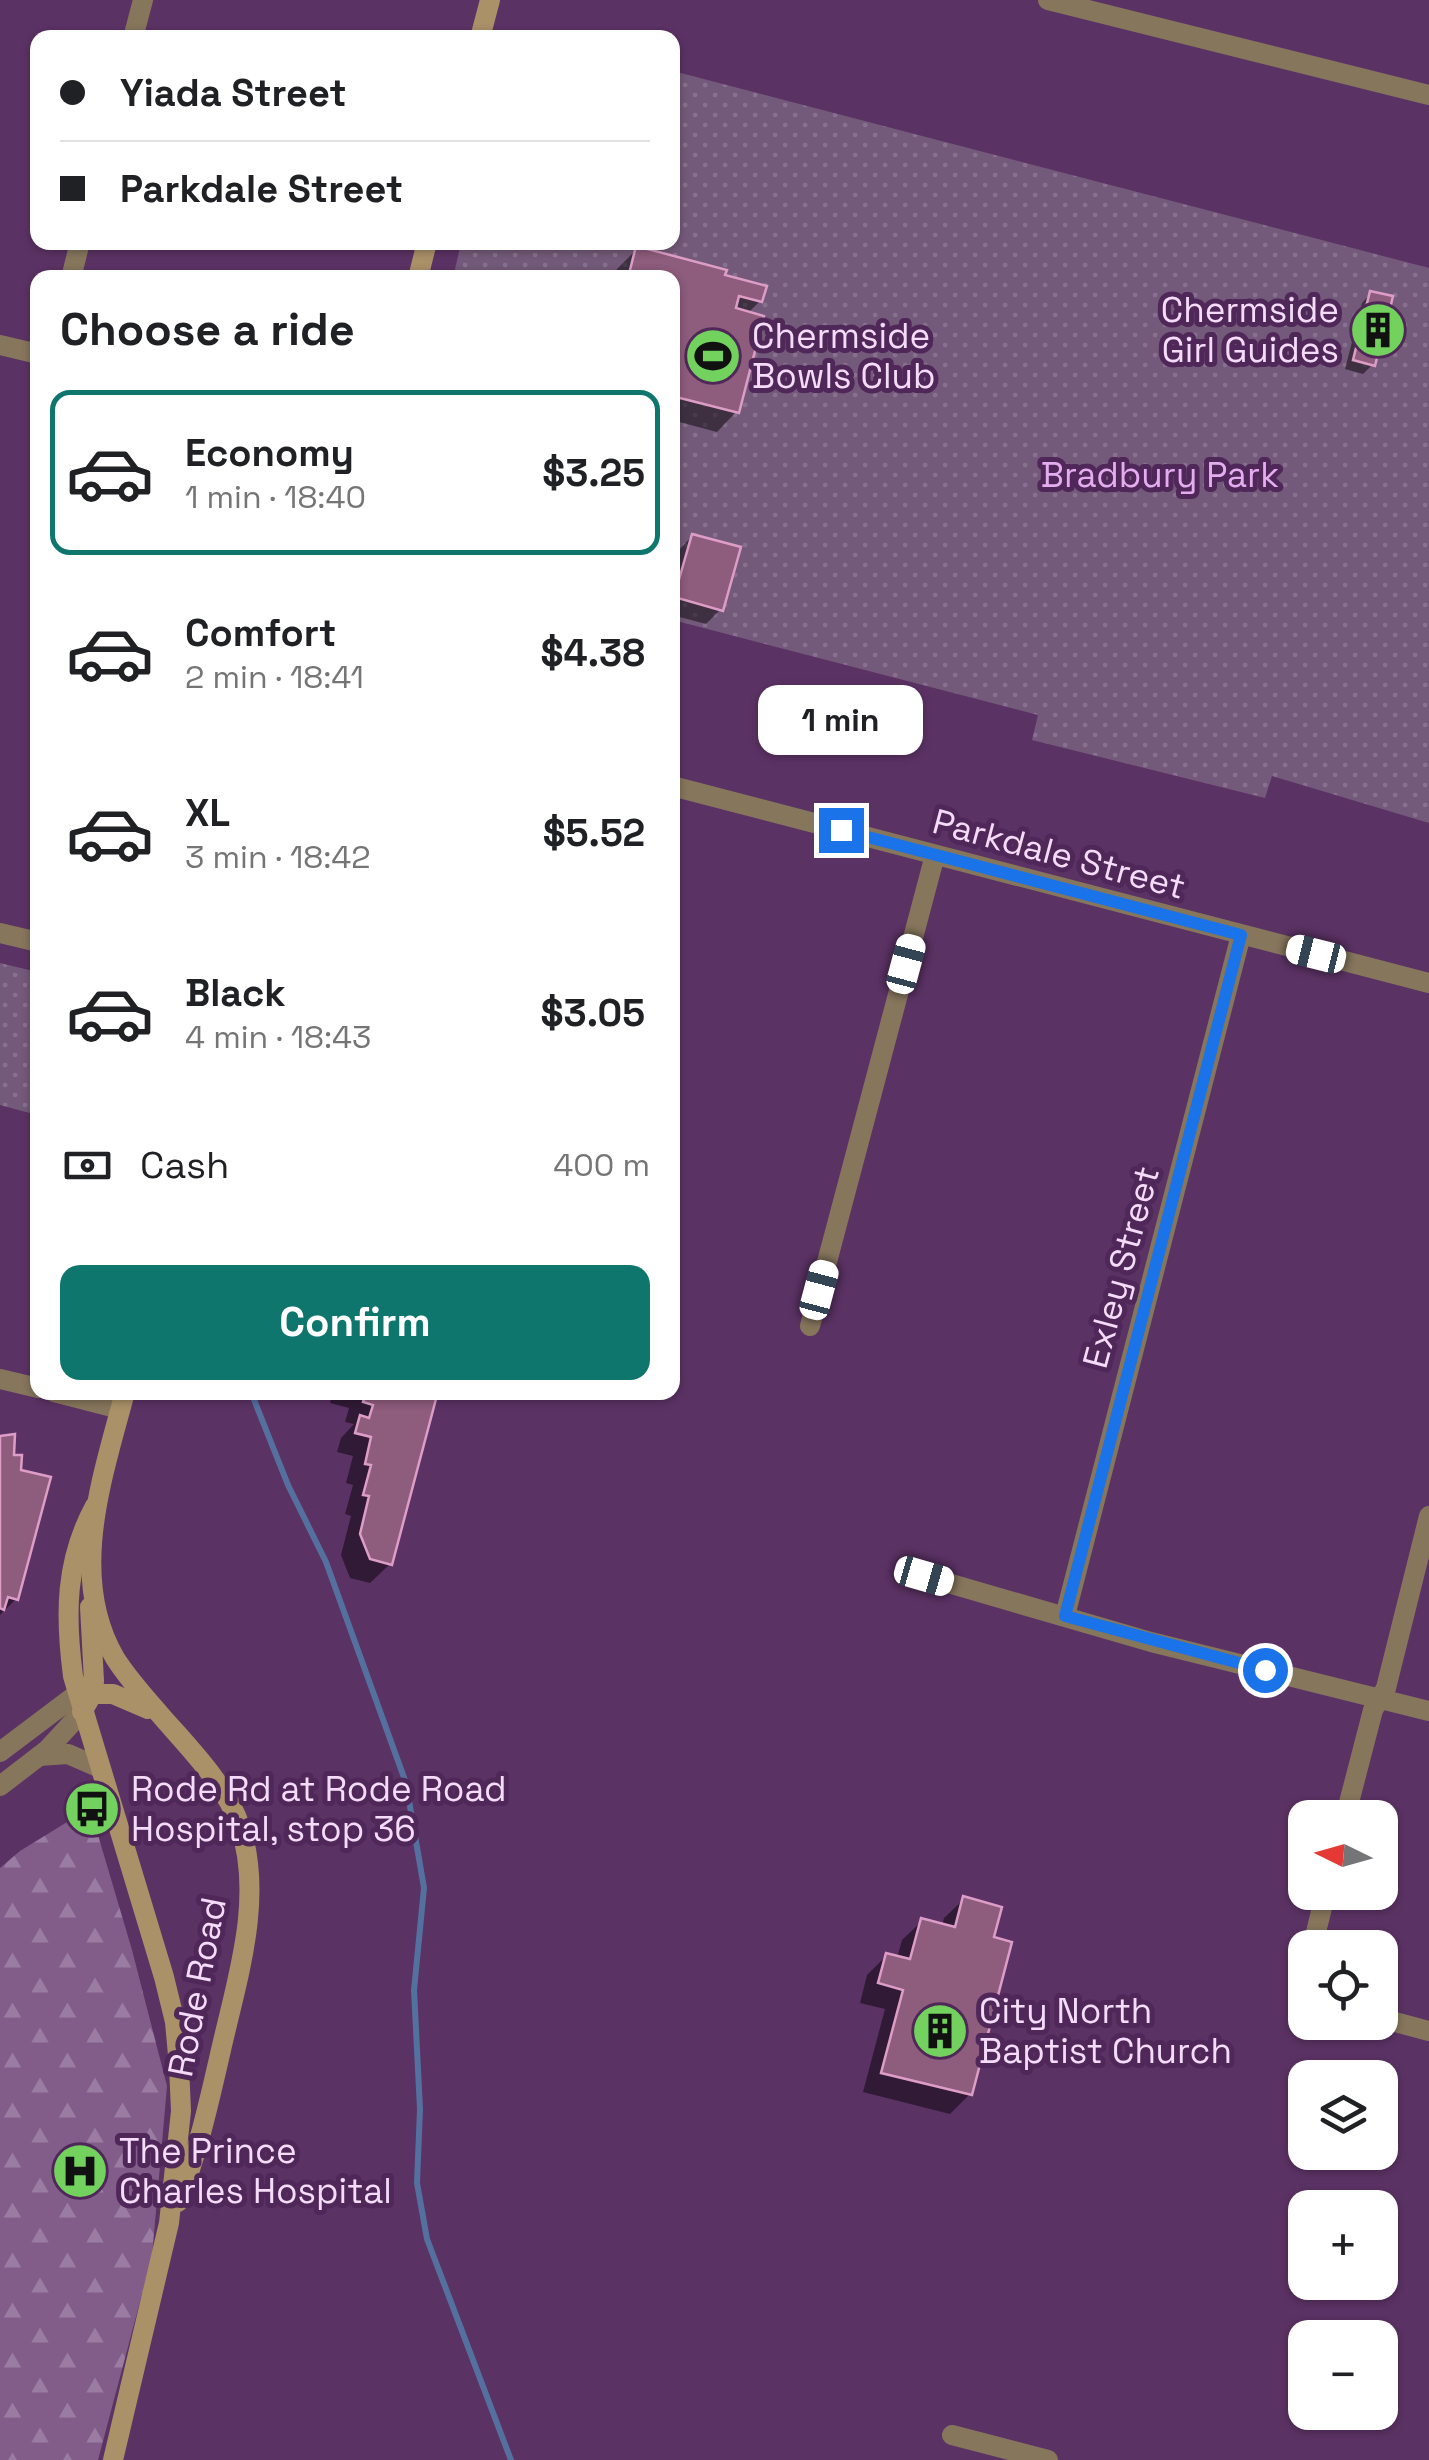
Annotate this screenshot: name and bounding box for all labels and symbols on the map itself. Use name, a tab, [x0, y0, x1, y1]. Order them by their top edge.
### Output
place label: Chermside Girl Guides	[1161, 288, 1339, 372]
building icon: Chermside Girl Guides	[1348, 300, 1408, 360]
place label: Chermside Bowls Club	[752, 314, 935, 398]
sports icon: Chermside Bowls Club	[683, 326, 743, 386]
park label: Bradbury Park	[1041, 453, 1279, 497]
callout: 1 min	[758, 685, 924, 755]
street label: Parkdale Street	[928, 799, 1190, 909]
route end	[819, 808, 864, 853]
car	[884, 931, 928, 997]
car	[1283, 932, 1349, 976]
street label: Exley Street	[1073, 1161, 1169, 1373]
car	[797, 1257, 841, 1323]
car	[891, 1553, 957, 1599]
route start	[1243, 1648, 1288, 1693]
place label: Rode Rd at Rode Road Hospital, stop 36	[131, 1767, 507, 1851]
bus stop icon: Rode Rd at Rode Road Hospital, stop 36	[62, 1779, 122, 1839]
north arrow	[1288, 1800, 1398, 1910]
street label: Rode Road	[158, 1894, 236, 2080]
place label: City North Baptist Church	[979, 1989, 1232, 2073]
building icon: City North Baptist Church	[910, 2001, 970, 2061]
place label: The Prince Charles Hospital	[119, 2129, 392, 2213]
hospital icon: The Prince Charles Hospital	[50, 2141, 110, 2201]

